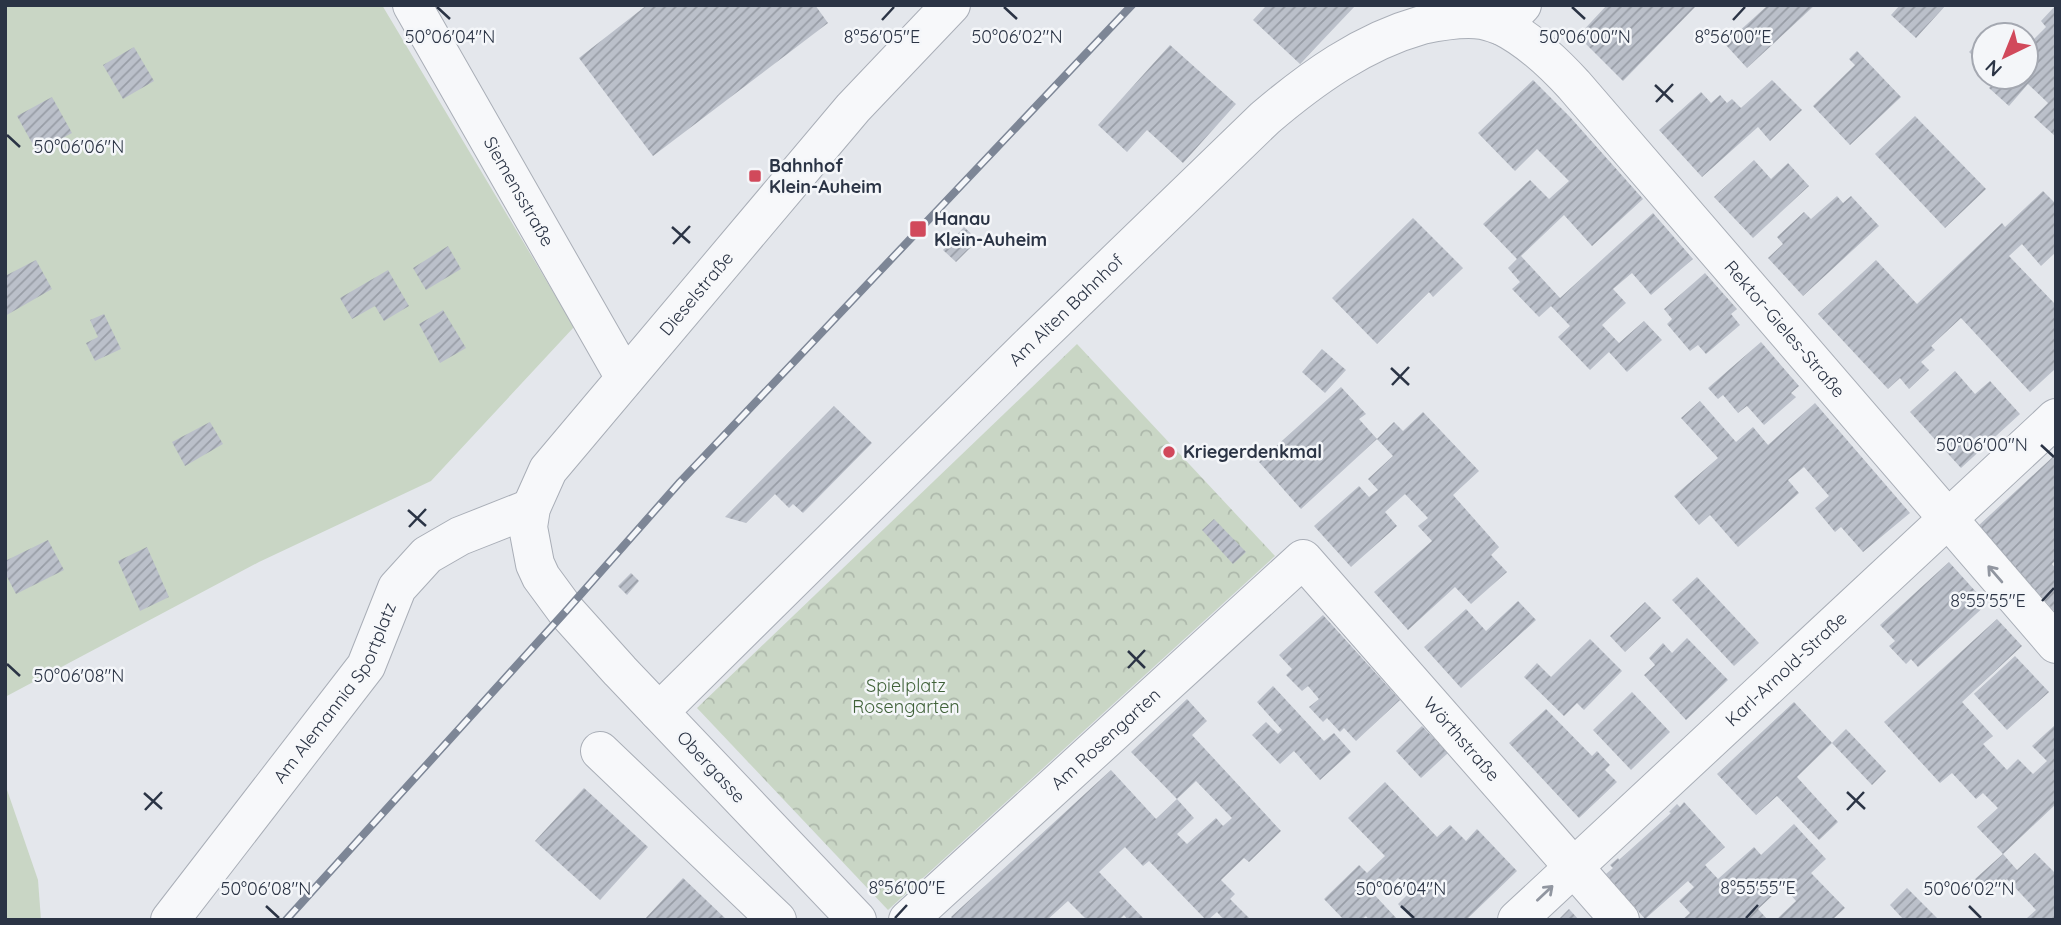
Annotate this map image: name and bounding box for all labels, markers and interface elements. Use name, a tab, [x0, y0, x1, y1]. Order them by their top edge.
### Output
north arrow	[1970, 21, 2040, 91]
text: 50°06'04"N	[405, 25, 495, 48]
text: 8°56'05"E	[844, 25, 920, 48]
text: 50°06'02"N	[971, 25, 1063, 48]
text: 50°06'00"N	[1539, 25, 1631, 48]
text: 8°56'00"E	[1694, 25, 1772, 48]
text: N	[1980, 55, 2007, 82]
street label: Siemensstraße	[479, 132, 560, 251]
text: 50°06'06"N	[34, 135, 124, 158]
place label: Bahnhof Klein-Auheim	[769, 154, 882, 198]
marker: Bahnhof Klein-Auheim	[747, 168, 763, 184]
place label: Hanau Klein-Auheim	[934, 207, 1047, 251]
marker: Hanau Klein-Auheim	[908, 219, 928, 239]
street label: Dieselstraße	[654, 247, 738, 340]
street label: Am Alten Bahnhof	[1004, 249, 1128, 371]
street label: Rektor-Gieles-Straße	[1719, 256, 1850, 402]
text: 50°06'00"N	[1936, 433, 2028, 456]
place label: Kriegerdenkmal	[1183, 440, 1322, 463]
marker: Kriegerdenkmal	[1161, 444, 1177, 460]
one-way arrow	[1987, 565, 2003, 583]
text: 8°55'55"E	[1950, 589, 2026, 612]
street label: Am Alemannia Sportplatz	[268, 599, 401, 788]
street label: Karl-Arnold-Straße	[1720, 607, 1852, 731]
text: 50°06'08"N	[34, 664, 124, 687]
park label: Spielplatz Rosengarten	[852, 674, 960, 718]
street label: Am Rosengarten	[1046, 683, 1165, 795]
street label: Wörthstraße	[1418, 692, 1505, 786]
street label: Obergasse	[672, 726, 751, 808]
text: 8°56'00"E	[868, 876, 946, 899]
text: 8°55'55"E	[1720, 876, 1796, 899]
text: 50°06'08"N	[221, 877, 311, 900]
text: 50°06'04"N	[1356, 877, 1446, 900]
text: 50°06'02"N	[1923, 877, 2015, 900]
one-way arrow	[1536, 885, 1553, 902]

